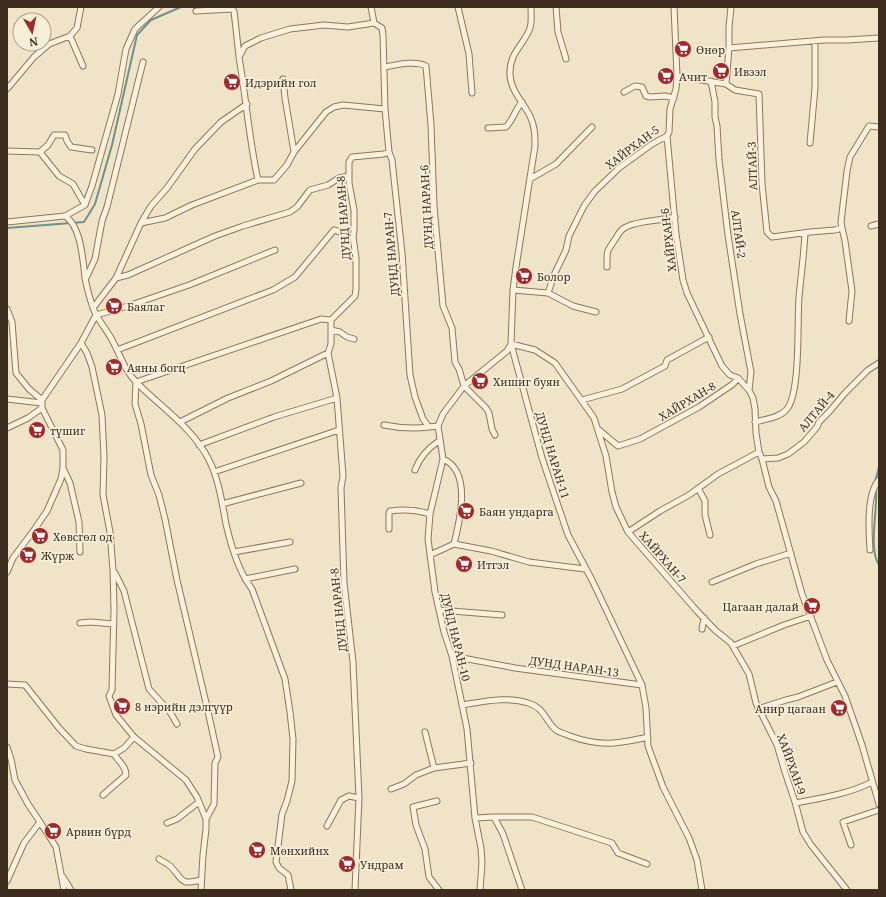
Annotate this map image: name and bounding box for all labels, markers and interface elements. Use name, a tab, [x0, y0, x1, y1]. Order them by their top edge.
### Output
north arrow	[12, 12, 52, 52]
text: N	[28, 34, 39, 51]
supermarket icon: Өнөр	[673, 39, 693, 59]
place label: Өнөр	[696, 42, 725, 57]
supermarket icon: Ивээл	[711, 61, 731, 81]
place label: Ивээл	[734, 64, 767, 79]
supermarket icon: Ачит	[656, 66, 676, 86]
place label: Ачит	[679, 69, 707, 84]
supermarket icon: Идэрийн гол	[222, 72, 242, 92]
place label: Идэрийн гол	[245, 75, 317, 90]
street label: ХАЙРХАН-5	[602, 122, 662, 172]
street label: АЛТАЙ-3	[744, 141, 760, 191]
street label: ДУНД НАРАН-6	[416, 164, 436, 250]
street label: ДУНД НАРАН-8	[333, 175, 353, 261]
street label: ХАЙРХАН-6	[657, 207, 679, 273]
street label: АЛТАЙ-2	[728, 209, 750, 259]
street label: ДУНД НАРАН-7	[380, 211, 402, 297]
supermarket icon: Болор	[514, 266, 534, 286]
place label: Болор	[537, 269, 570, 284]
supermarket icon: Баялаг	[104, 296, 124, 316]
place label: Баялаг	[127, 299, 165, 314]
supermarket icon: Аяны богц	[104, 357, 124, 377]
place label: Аяны богц	[127, 360, 186, 375]
supermarket icon: Хишиг буян	[470, 371, 490, 391]
place label: Хишиг буян	[493, 374, 560, 389]
street label: ХАЙРХАН-8	[656, 378, 718, 424]
street label: АЛТАЙ-4	[795, 387, 837, 435]
street label: ДУНД НАРАН-11	[533, 410, 573, 500]
supermarket icon: түшиг	[27, 420, 47, 440]
place label: түшиг	[50, 423, 85, 438]
supermarket icon: Баян ундарга	[456, 501, 476, 521]
place label: Баян ундарга	[479, 504, 554, 519]
supermarket icon: Хөвсгөл од	[30, 526, 50, 546]
street label: ХАЙРХАН-7	[636, 528, 690, 586]
place label: Хөвсгөл од	[53, 529, 113, 544]
supermarket icon: Жүрж	[18, 545, 38, 565]
place label: Жүрж	[40, 548, 74, 563]
supermarket icon: Итгэл	[454, 554, 474, 574]
place label: Итгэл	[477, 557, 509, 572]
street label: ДУНД НАРАН-8	[326, 567, 350, 653]
street label: ДУНД НАРАН-10	[438, 591, 474, 683]
supermarket icon: Цагаан далай	[802, 596, 822, 616]
place label: Цагаан далай	[723, 599, 799, 614]
street label: ДУНД НАРАН-13	[528, 652, 620, 680]
supermarket icon: 8 нэрийн дэлгүүр	[112, 696, 132, 716]
supermarket icon: Анир цагаан	[829, 698, 849, 718]
place label: 8 нэрийн дэлгүүр	[135, 699, 233, 714]
place label: Анир цагаан	[755, 701, 826, 716]
street label: ХАЙРХАН-9	[774, 731, 810, 797]
supermarket icon: Арвин бүрд	[43, 821, 63, 841]
place label: Арвин бүрд	[66, 824, 131, 839]
supermarket icon: Мөнхийнх	[247, 840, 267, 860]
place label: Мөнхийнх	[270, 843, 330, 858]
supermarket icon: Ундрам	[337, 854, 357, 874]
place label: Ундрам	[360, 857, 404, 872]

